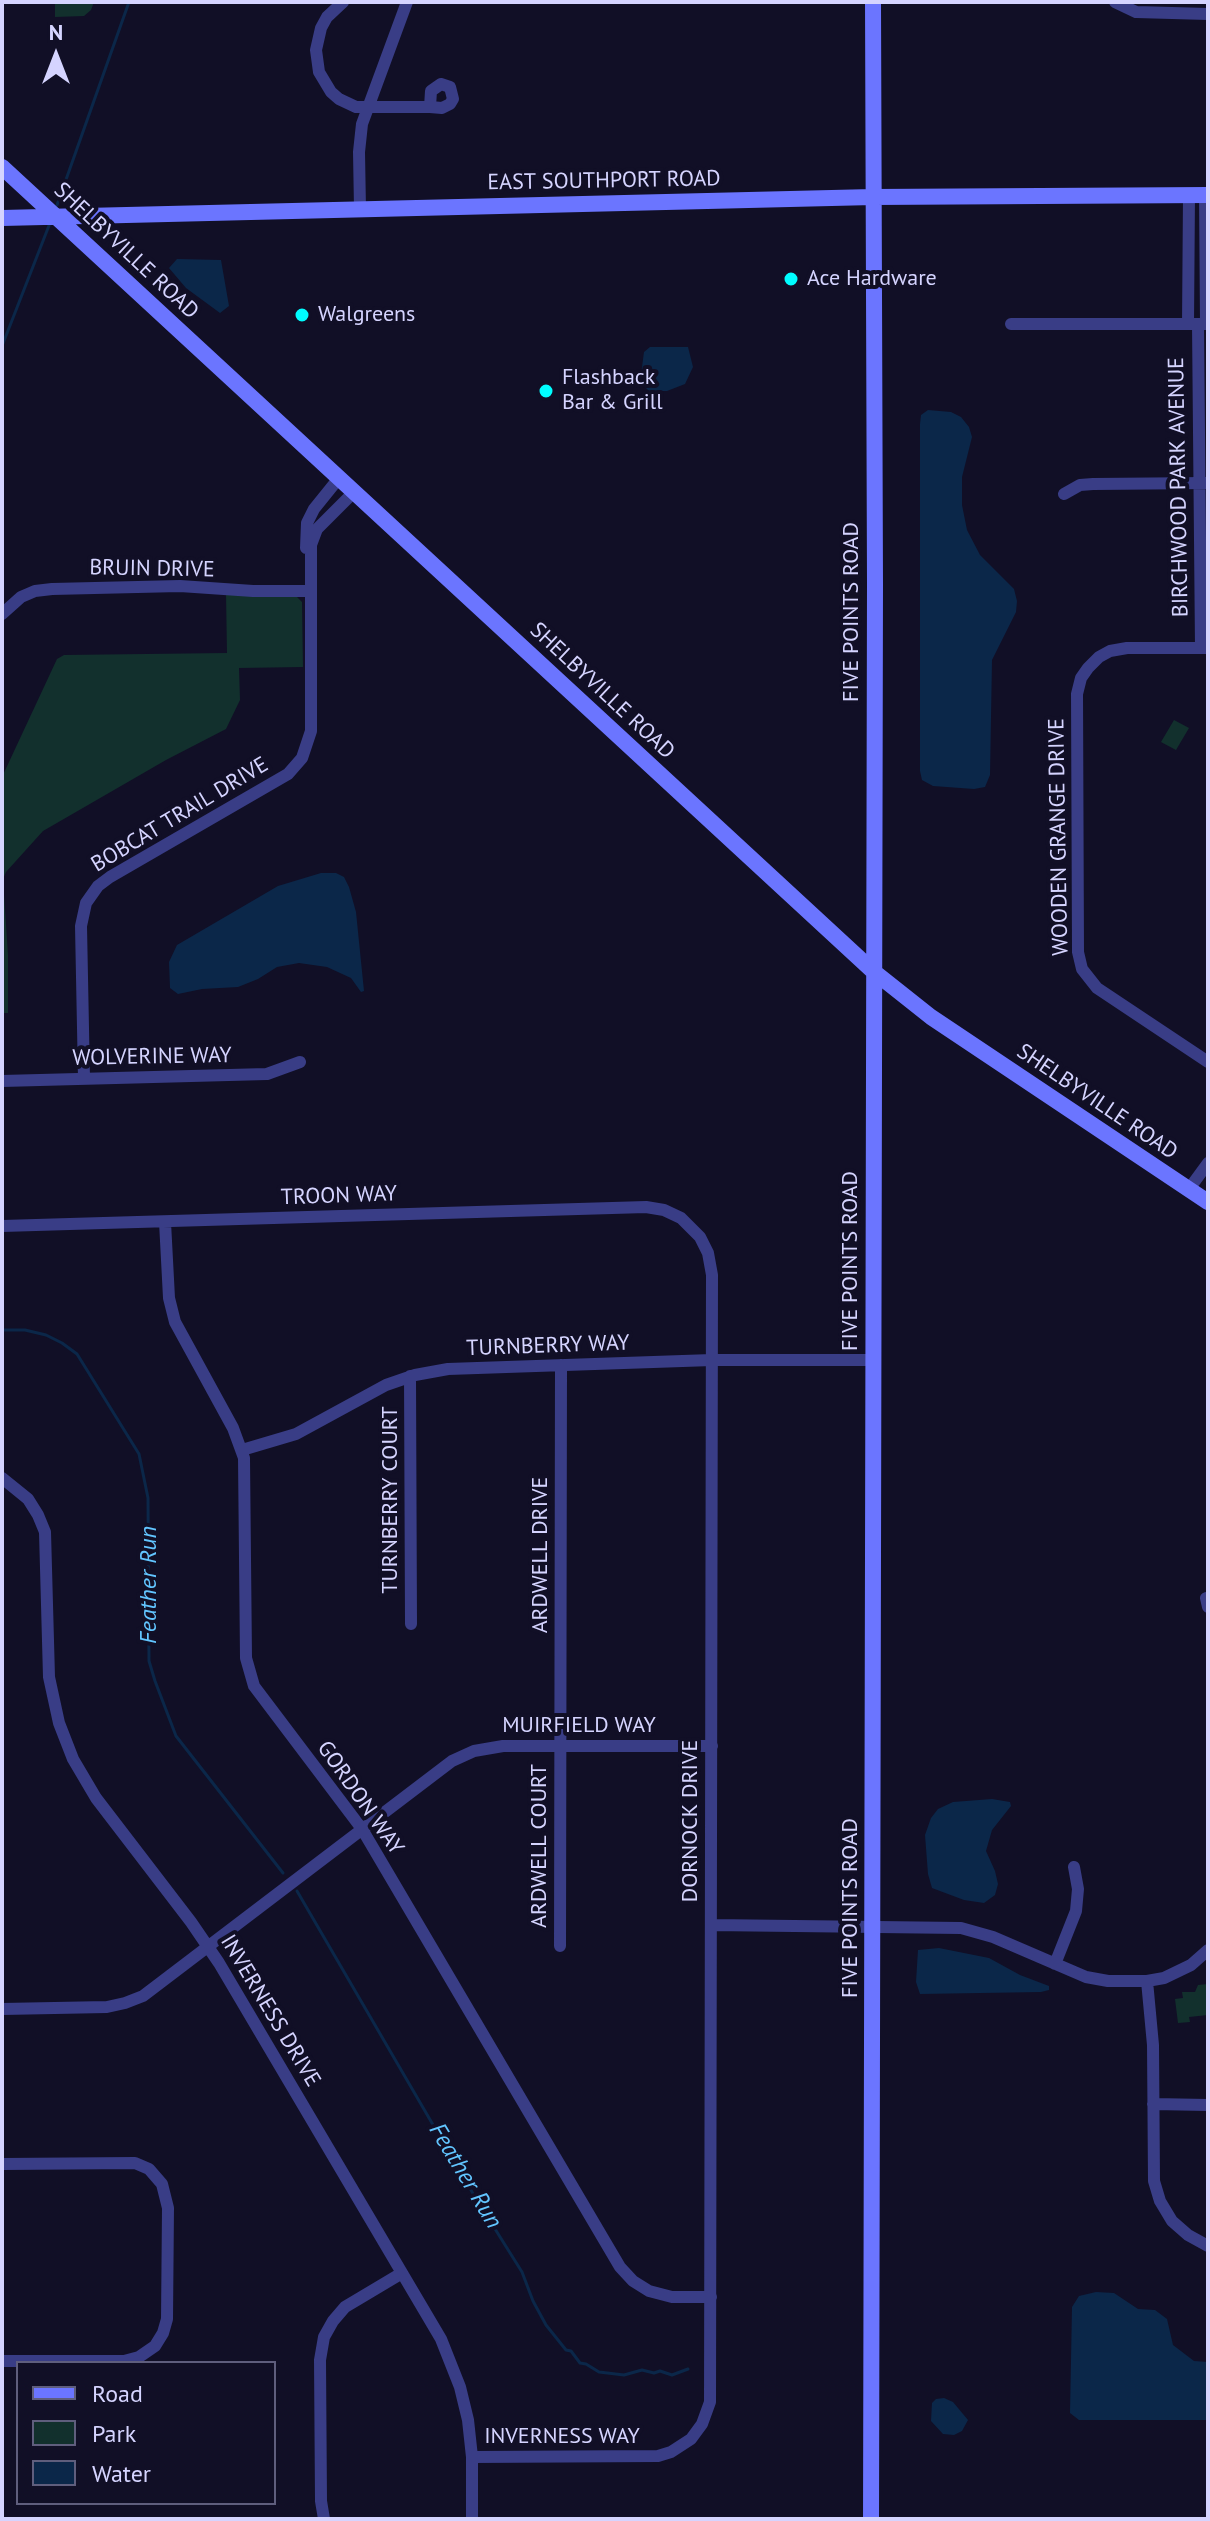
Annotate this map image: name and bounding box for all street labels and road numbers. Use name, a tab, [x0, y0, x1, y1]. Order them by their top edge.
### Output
street label: EAST SOUTHPORT ROAD	[487, 166, 721, 196]
street label: SHELBYVILLE ROAD	[48, 177, 204, 325]
street label: BIRCHWOOD PARK AVENUE	[1164, 357, 1194, 617]
street label: FIVE POINTS ROAD	[839, 522, 865, 702]
street label: BRUIN DRIVE	[89, 555, 215, 583]
street label: SHELBYVILLE ROAD	[524, 617, 680, 765]
street label: WOODEN GRANGE DRIVE	[1044, 718, 1074, 956]
street label: BOBCAT TRAIL DRIVE	[87, 752, 273, 878]
street label: SHELBYVILLE ROAD	[1012, 1039, 1182, 1165]
street label: WOLVERINE WAY	[72, 1042, 232, 1072]
street label: FIVE POINTS ROAD	[838, 1171, 864, 1351]
street label: TROON WAY	[280, 1181, 398, 1211]
street label: TURNBERRY WAY	[466, 1330, 630, 1362]
street label: TURNBERRY COURT	[378, 1406, 404, 1594]
street label: ARDWELL DRIVE	[528, 1477, 554, 1633]
street label: MUIRFIELD WAY	[502, 1713, 656, 1739]
street label: GORDON WAY	[311, 1736, 409, 1860]
street label: DORNOCK DRIVE	[678, 1740, 704, 1902]
street label: ARDWELL COURT	[527, 1764, 553, 1928]
street label: FIVE POINTS ROAD	[838, 1818, 864, 1998]
street label: INVERNESS DRIVE	[214, 1930, 326, 2092]
street label: INVERNESS WAY	[484, 2424, 640, 2450]

